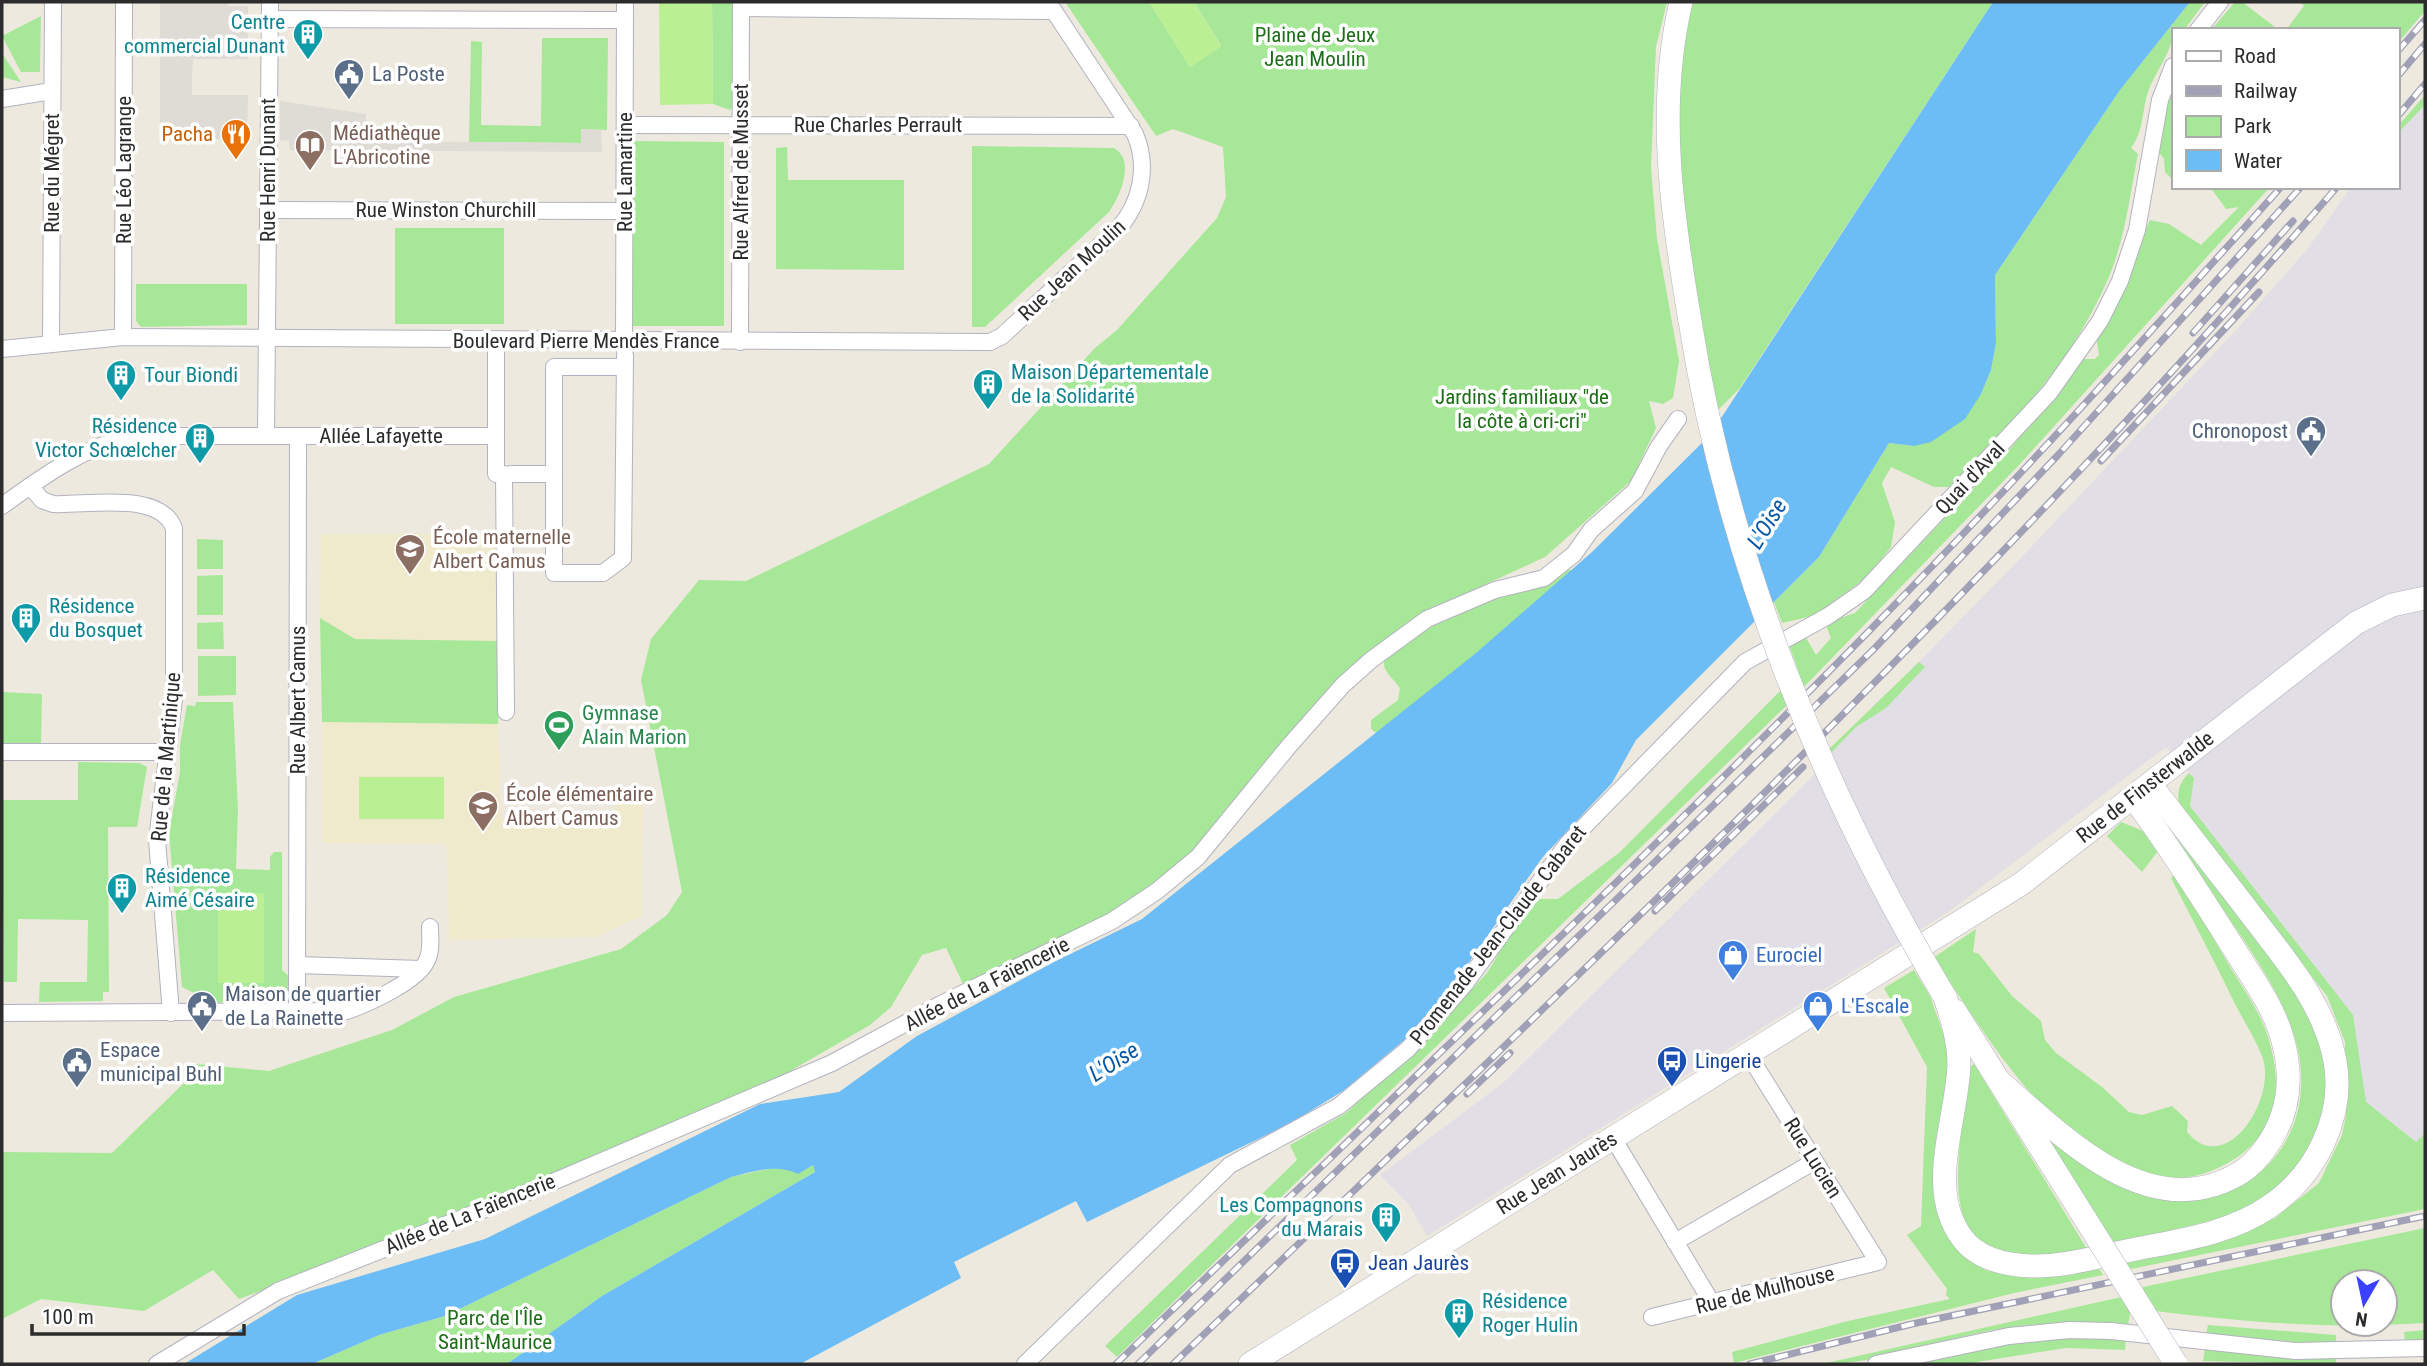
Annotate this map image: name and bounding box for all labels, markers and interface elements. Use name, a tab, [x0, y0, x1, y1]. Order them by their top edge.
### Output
place label: Centre commercial Dunant	[124, 10, 285, 58]
building icon: Centre commercial Dunant	[291, 17, 325, 61]
park label: Plaine de Jeux Jean Moulin	[1255, 23, 1375, 71]
legend	[2172, 28, 2399, 189]
text: Road	[2234, 44, 2276, 68]
public building icon: La Poste	[332, 57, 366, 101]
place label: La Poste	[372, 62, 445, 86]
text: Railway	[2234, 79, 2297, 103]
street label: Rue Alfred de Musset	[729, 83, 753, 261]
street label: Rue Léo Lagrange	[112, 96, 136, 244]
street label: Rue Henri Dunant	[256, 98, 280, 242]
street label: Rue Lamartine	[613, 112, 637, 232]
street label: Rue du Mégret	[40, 113, 64, 233]
street label: Rue Charles Perrault	[794, 113, 962, 137]
text: Park	[2234, 114, 2272, 138]
restaurant icon: Pacha	[219, 117, 253, 161]
place label: Médiathèque L'Abricotine	[333, 121, 441, 169]
place label: Pacha	[162, 122, 213, 146]
library icon: Médiathèque L'Abricotine	[293, 128, 327, 172]
text: Water	[2234, 149, 2282, 173]
street label: Rue Winston Churchill	[356, 198, 536, 222]
street label: Rue Jean Moulin	[1014, 214, 1130, 326]
street label: Boulevard Pierre Mendès France	[453, 329, 720, 353]
building icon: Tour Biondi	[104, 358, 138, 402]
place label: Maison Départementale de la Solidarité	[1011, 360, 1209, 408]
place label: Tour Biondi	[144, 363, 238, 387]
building icon: Maison Départementale de la Solidarité	[971, 367, 1005, 411]
park label: Jardins familiaux "de la côte à cri-cri"	[1435, 385, 1609, 433]
place label: Résidence Victor Schœlcher	[35, 414, 177, 462]
public building icon: Chronopost	[2294, 414, 2328, 458]
place label: Chronopost	[2192, 419, 2288, 443]
building icon: Résidence Victor Schœlcher	[183, 421, 217, 465]
street label: Allée Lafayette	[319, 424, 443, 448]
street label: Quai d'Aval	[1930, 437, 2010, 519]
water label: L'Oise	[1741, 494, 1793, 554]
place label: École maternelle Albert Camus	[433, 525, 571, 573]
school or university icon: École maternelle Albert Camus	[393, 532, 427, 576]
place label: Résidence du Bosquet	[49, 594, 143, 642]
building icon: Résidence du Bosquet	[9, 601, 43, 645]
street label: Rue Albert Camus	[286, 626, 310, 774]
street label: Rue de la Martinique	[147, 671, 185, 843]
place label: Gymnase Alain Marion	[582, 701, 687, 749]
sports icon: Gymnase Alain Marion	[542, 708, 576, 752]
street label: Rue de Finsterwalde	[2072, 726, 2218, 848]
place label: École élémentaire Albert Camus	[506, 782, 654, 830]
school or university icon: École élémentaire Albert Camus	[466, 789, 500, 833]
street label: Promenade Jean-Claude Cabaret	[1405, 821, 1591, 1049]
place label: Résidence Aimé Césaire	[145, 864, 255, 912]
building icon: Résidence Aimé Césaire	[105, 871, 139, 915]
street label: Allée de La Faïencerie	[901, 932, 1073, 1036]
shop icon: Eurociel	[1716, 938, 1750, 982]
place label: Eurociel	[1756, 943, 1822, 967]
place label: Maison de quartier de La Rainette	[225, 982, 381, 1030]
public building icon: Maison de quartier de La Rainette	[185, 989, 219, 1033]
shop icon: L'Escale	[1801, 989, 1835, 1033]
place label: L'Escale	[1841, 994, 1909, 1018]
water label: L'Oise	[1084, 1036, 1144, 1088]
place label: Espace municipal Buhl	[100, 1038, 222, 1086]
bus stop icon: Lingerie	[1655, 1044, 1689, 1088]
public building icon: Espace municipal Buhl	[60, 1045, 94, 1089]
place label: Lingerie	[1695, 1049, 1761, 1073]
street label: Rue Lucien	[1779, 1113, 1847, 1203]
street label: Rue Jean Jaurès	[1493, 1127, 1621, 1219]
street label: Allée de La Faïencerie	[381, 1169, 559, 1259]
place label: Les Compagnons du Marais	[1219, 1193, 1363, 1241]
building icon: Les Compagnons du Marais	[1369, 1200, 1403, 1244]
bus stop icon: Jean Jaurès	[1328, 1246, 1362, 1290]
place label: Jean Jaurès	[1368, 1251, 1469, 1275]
street label: Rue de Mulhouse	[1693, 1261, 1837, 1319]
north arrow	[2329, 1268, 2399, 1338]
place label: Résidence Roger Hulin	[1482, 1289, 1578, 1337]
scale bar	[32, 1292, 243, 1336]
building icon: Résidence Roger Hulin	[1442, 1296, 1476, 1340]
text: 100 m	[42, 1305, 94, 1329]
park label: Parc de l'Île Saint-Maurice	[438, 1306, 552, 1354]
text: N	[2354, 1307, 2369, 1332]

